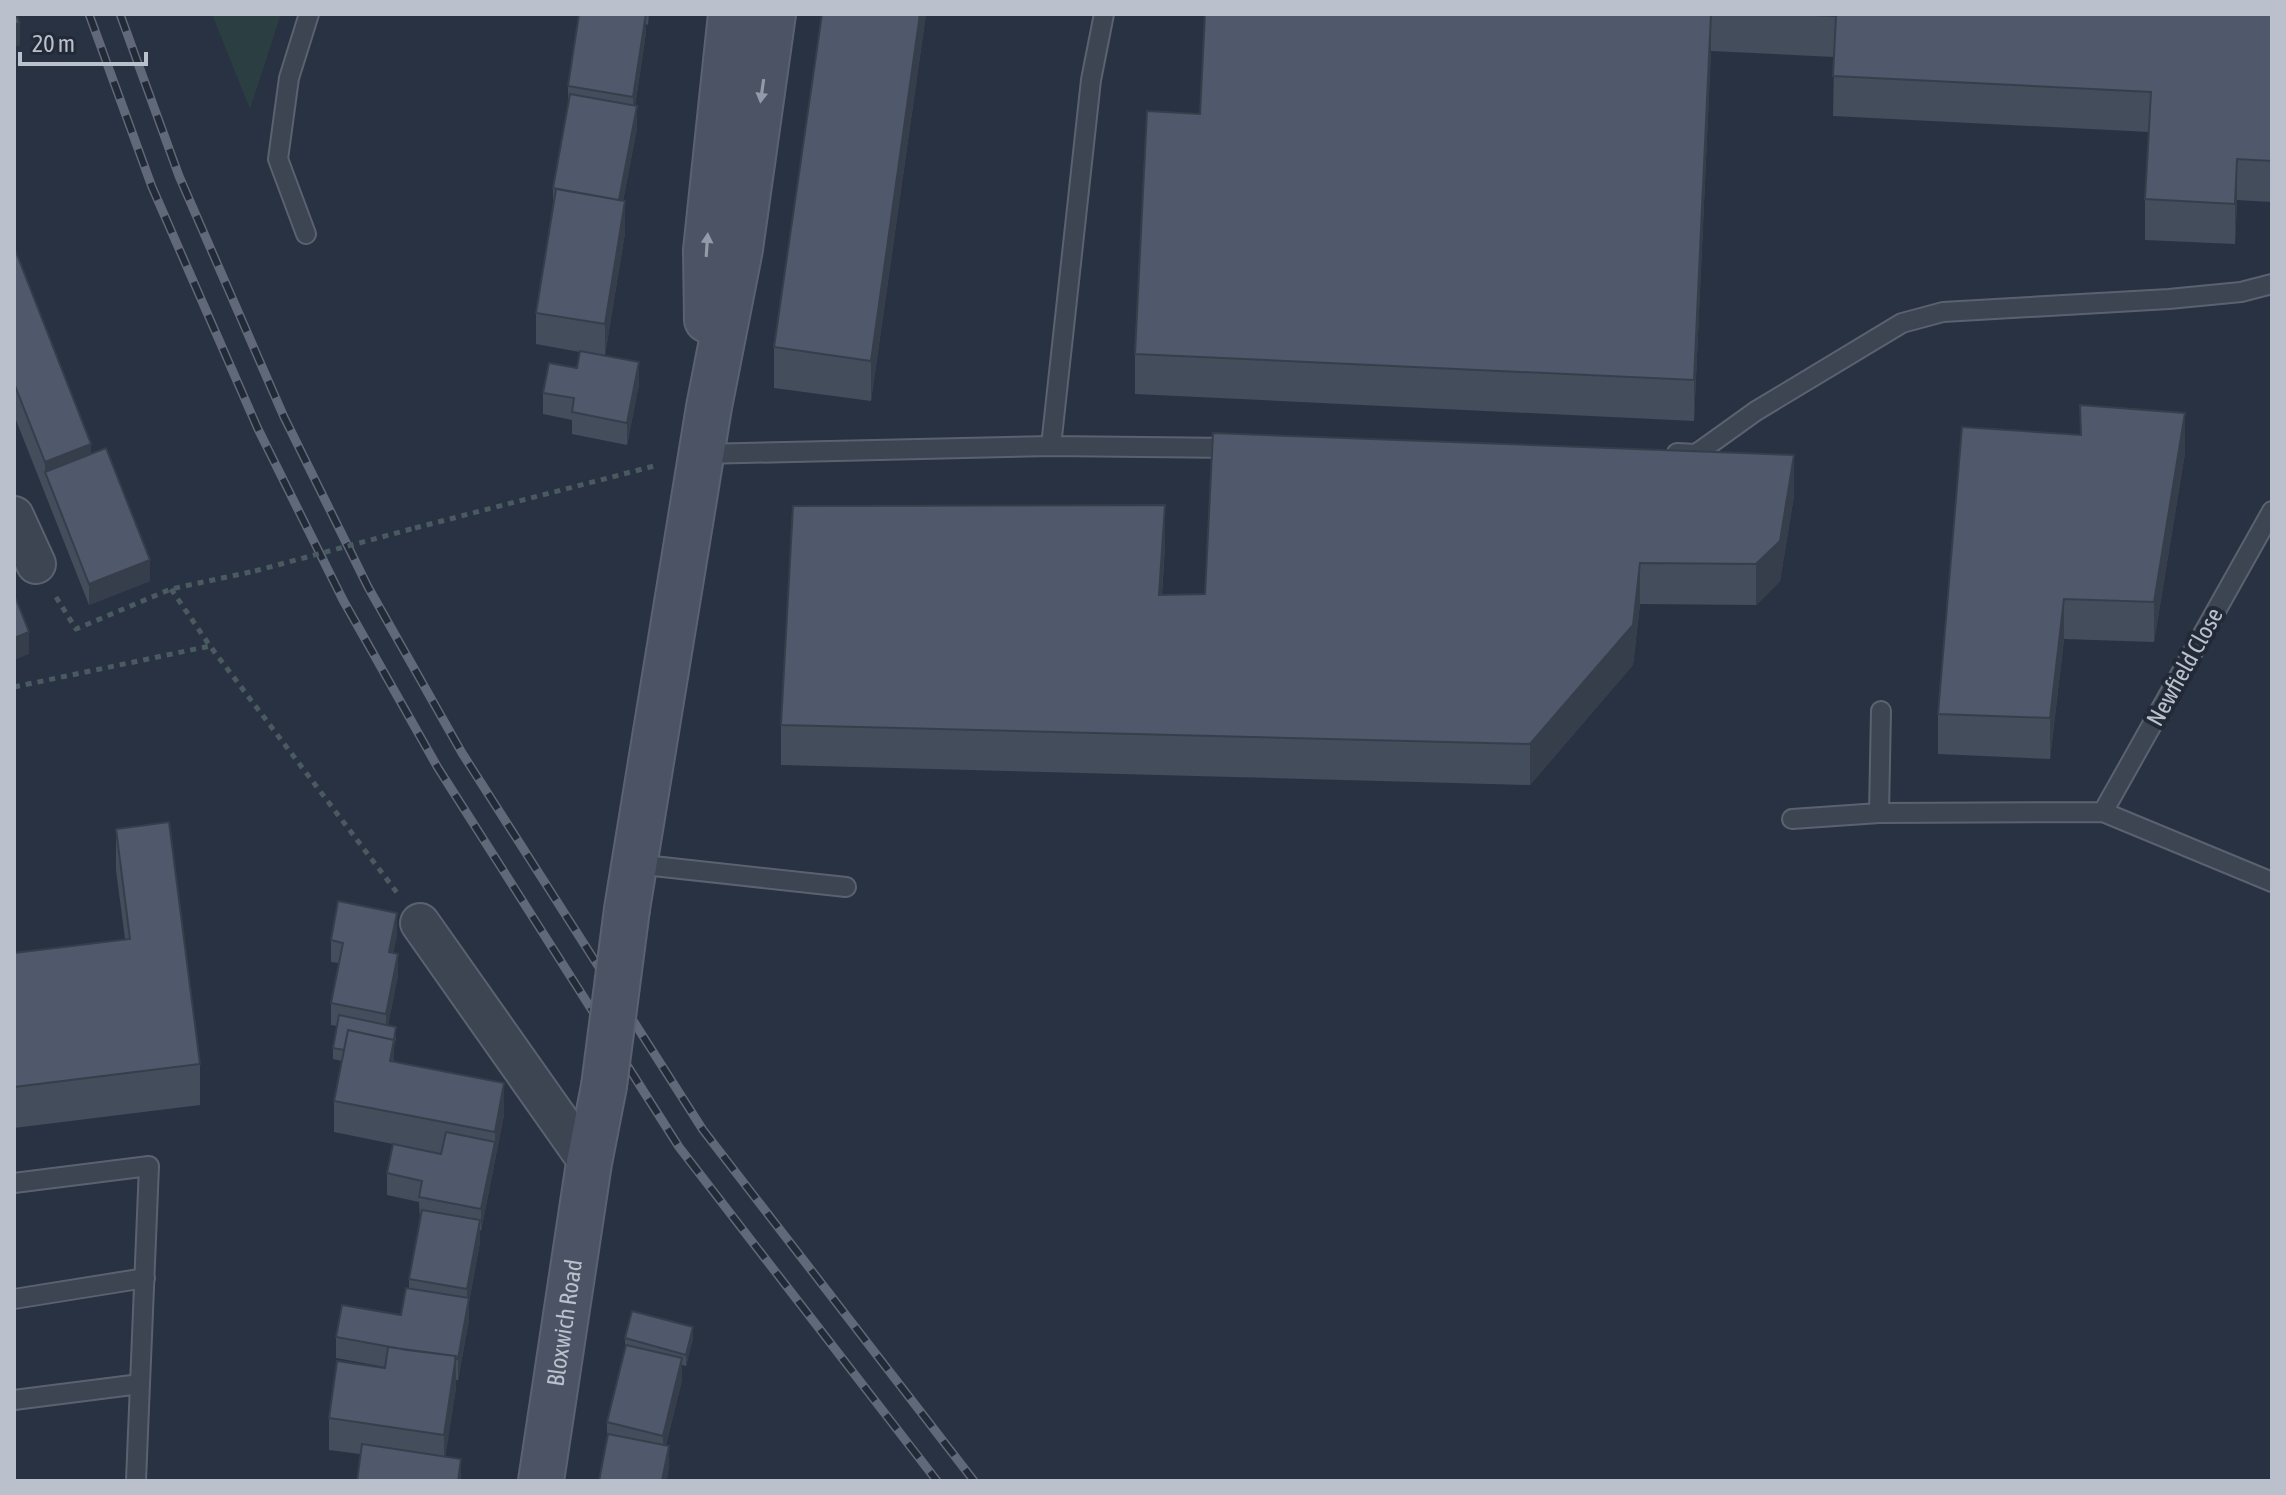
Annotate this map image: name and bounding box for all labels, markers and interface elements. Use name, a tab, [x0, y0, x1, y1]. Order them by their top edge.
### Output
scale bar	[20, 16, 146, 66]
text: 20 m	[32, 30, 75, 57]
one-way arrow	[755, 79, 768, 104]
one-way arrow	[701, 232, 714, 257]
street label: Newfield Close	[2141, 603, 2228, 730]
street label: Bloxwich Road	[542, 1258, 587, 1388]

